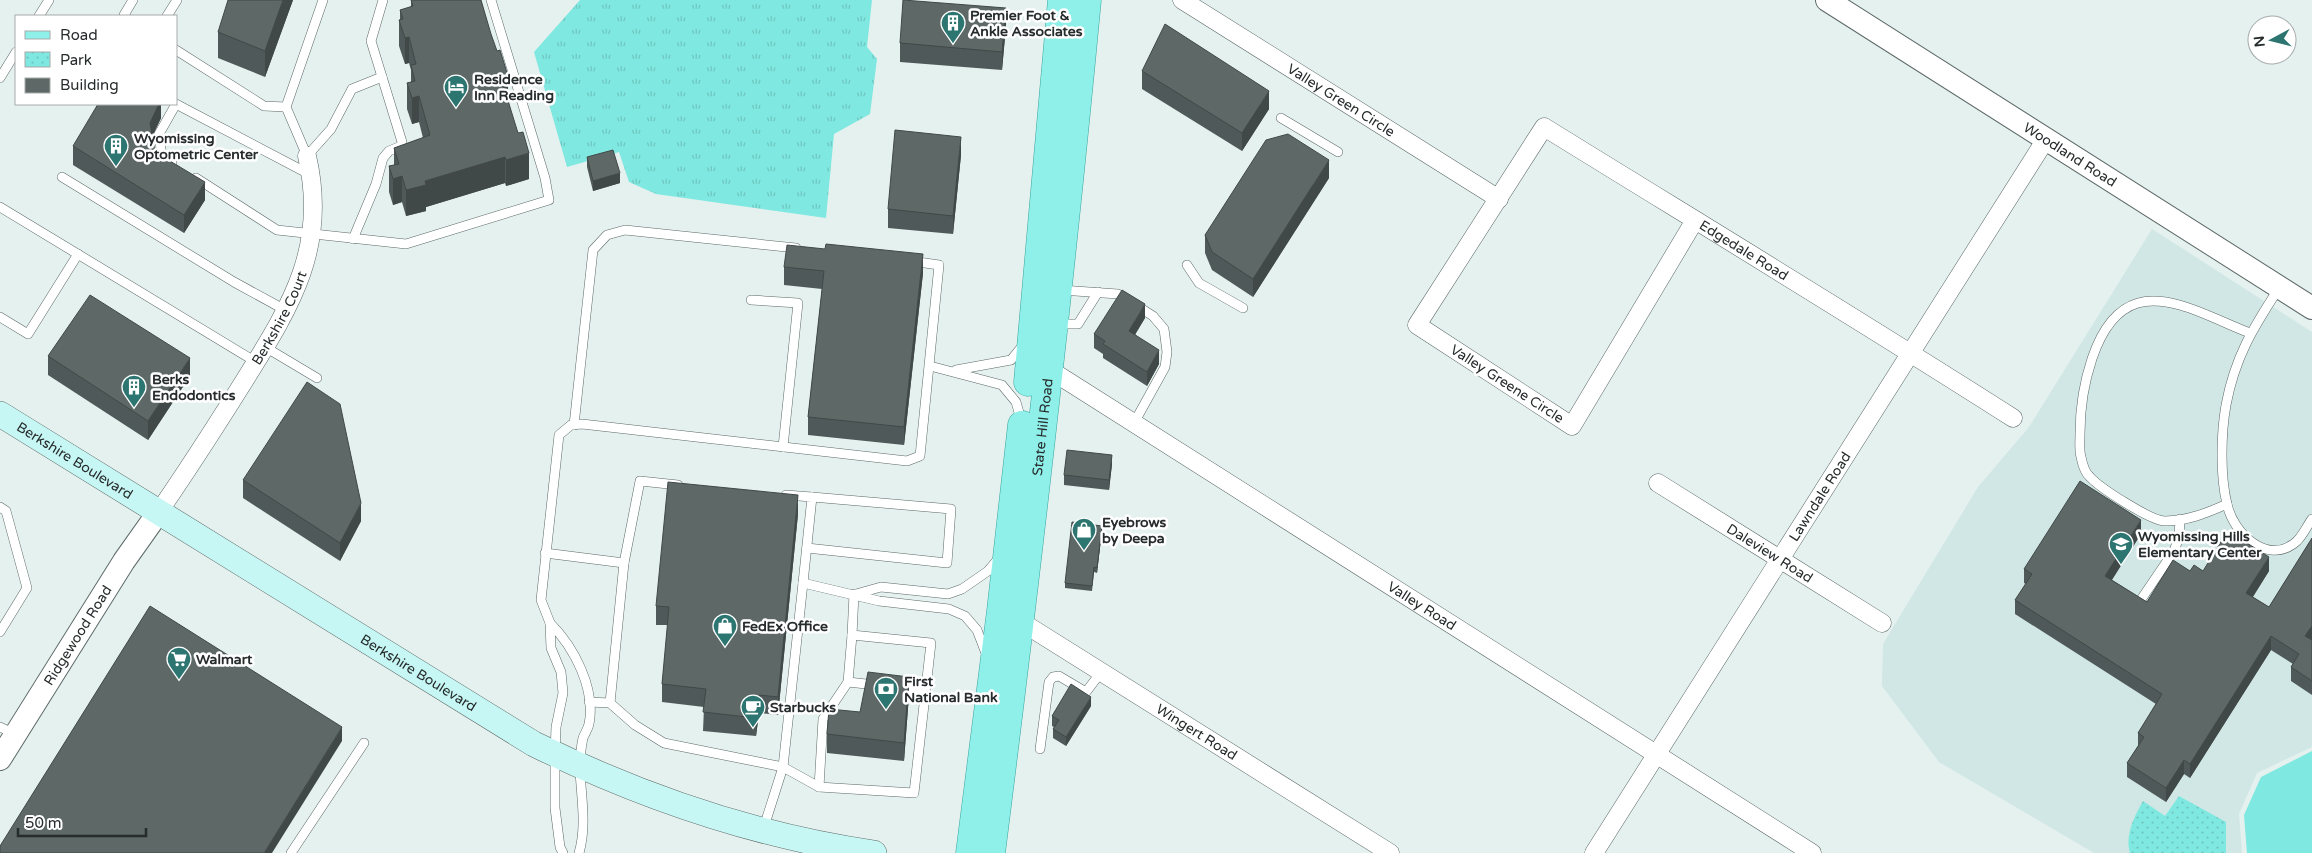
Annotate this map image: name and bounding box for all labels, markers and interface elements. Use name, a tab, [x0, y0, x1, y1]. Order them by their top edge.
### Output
place label: Premier Foot & Ankle Associates	[970, 7, 1083, 40]
building icon: Premier Foot & Ankle Associates	[940, 10, 966, 44]
legend	[15, 15, 178, 105]
north arrow	[2247, 15, 2297, 65]
text: Road	[60, 26, 98, 44]
text: N	[2250, 35, 2269, 48]
text: Park	[60, 51, 92, 69]
street label: Valley Green Circle	[1284, 60, 1398, 140]
place label: Residence Inn Reading	[474, 71, 554, 104]
hotel icon: Residence Inn Reading	[443, 74, 469, 108]
text: Building	[60, 76, 119, 94]
street label: Woodland Road	[2020, 119, 2120, 190]
place label: Wyomissing Optometric Center	[134, 130, 259, 163]
building icon: Wyomissing Optometric Center	[103, 133, 129, 167]
street label: Edgedale Road	[1696, 216, 1792, 284]
street label: Berkshire Court	[248, 268, 310, 368]
street label: Valley Greene Circle	[1447, 341, 1567, 427]
place label: Berks Endodontics	[152, 371, 236, 404]
building icon: Berks Endodontics	[121, 374, 147, 408]
street label: State Hill Road	[1028, 377, 1056, 477]
street label: Berkshire Boulevard	[14, 418, 136, 503]
street label: Lawndale Road	[1785, 449, 1854, 544]
place label: Eyebrows by Deepa	[1102, 514, 1167, 547]
shop icon: Eyebrows by Deepa	[1071, 517, 1097, 551]
street label: Daleview Road	[1724, 520, 1816, 586]
place label: Wyomissing Hills Elementary Center	[2138, 528, 2262, 561]
school or university icon: Wyomissing Hills Elementary Center	[2108, 531, 2134, 565]
street label: Valley Road	[1384, 578, 1459, 634]
street label: Ridgewood Road	[40, 582, 115, 688]
shop icon: FedEx Office	[712, 613, 738, 647]
place label: FedEx Office	[742, 618, 828, 635]
street label: Berkshire Boulevard	[357, 630, 480, 715]
supermarket icon: Walmart	[166, 646, 192, 680]
place label: Walmart	[196, 651, 253, 668]
place label: First National Bank	[904, 673, 998, 706]
bank icon: First National Bank	[873, 676, 899, 710]
cafe icon: Starbucks	[740, 694, 766, 728]
place label: Starbucks	[770, 699, 836, 716]
street label: Wingert Road	[1153, 700, 1240, 764]
scale bar	[18, 806, 145, 838]
text: 50 m	[25, 814, 62, 832]

